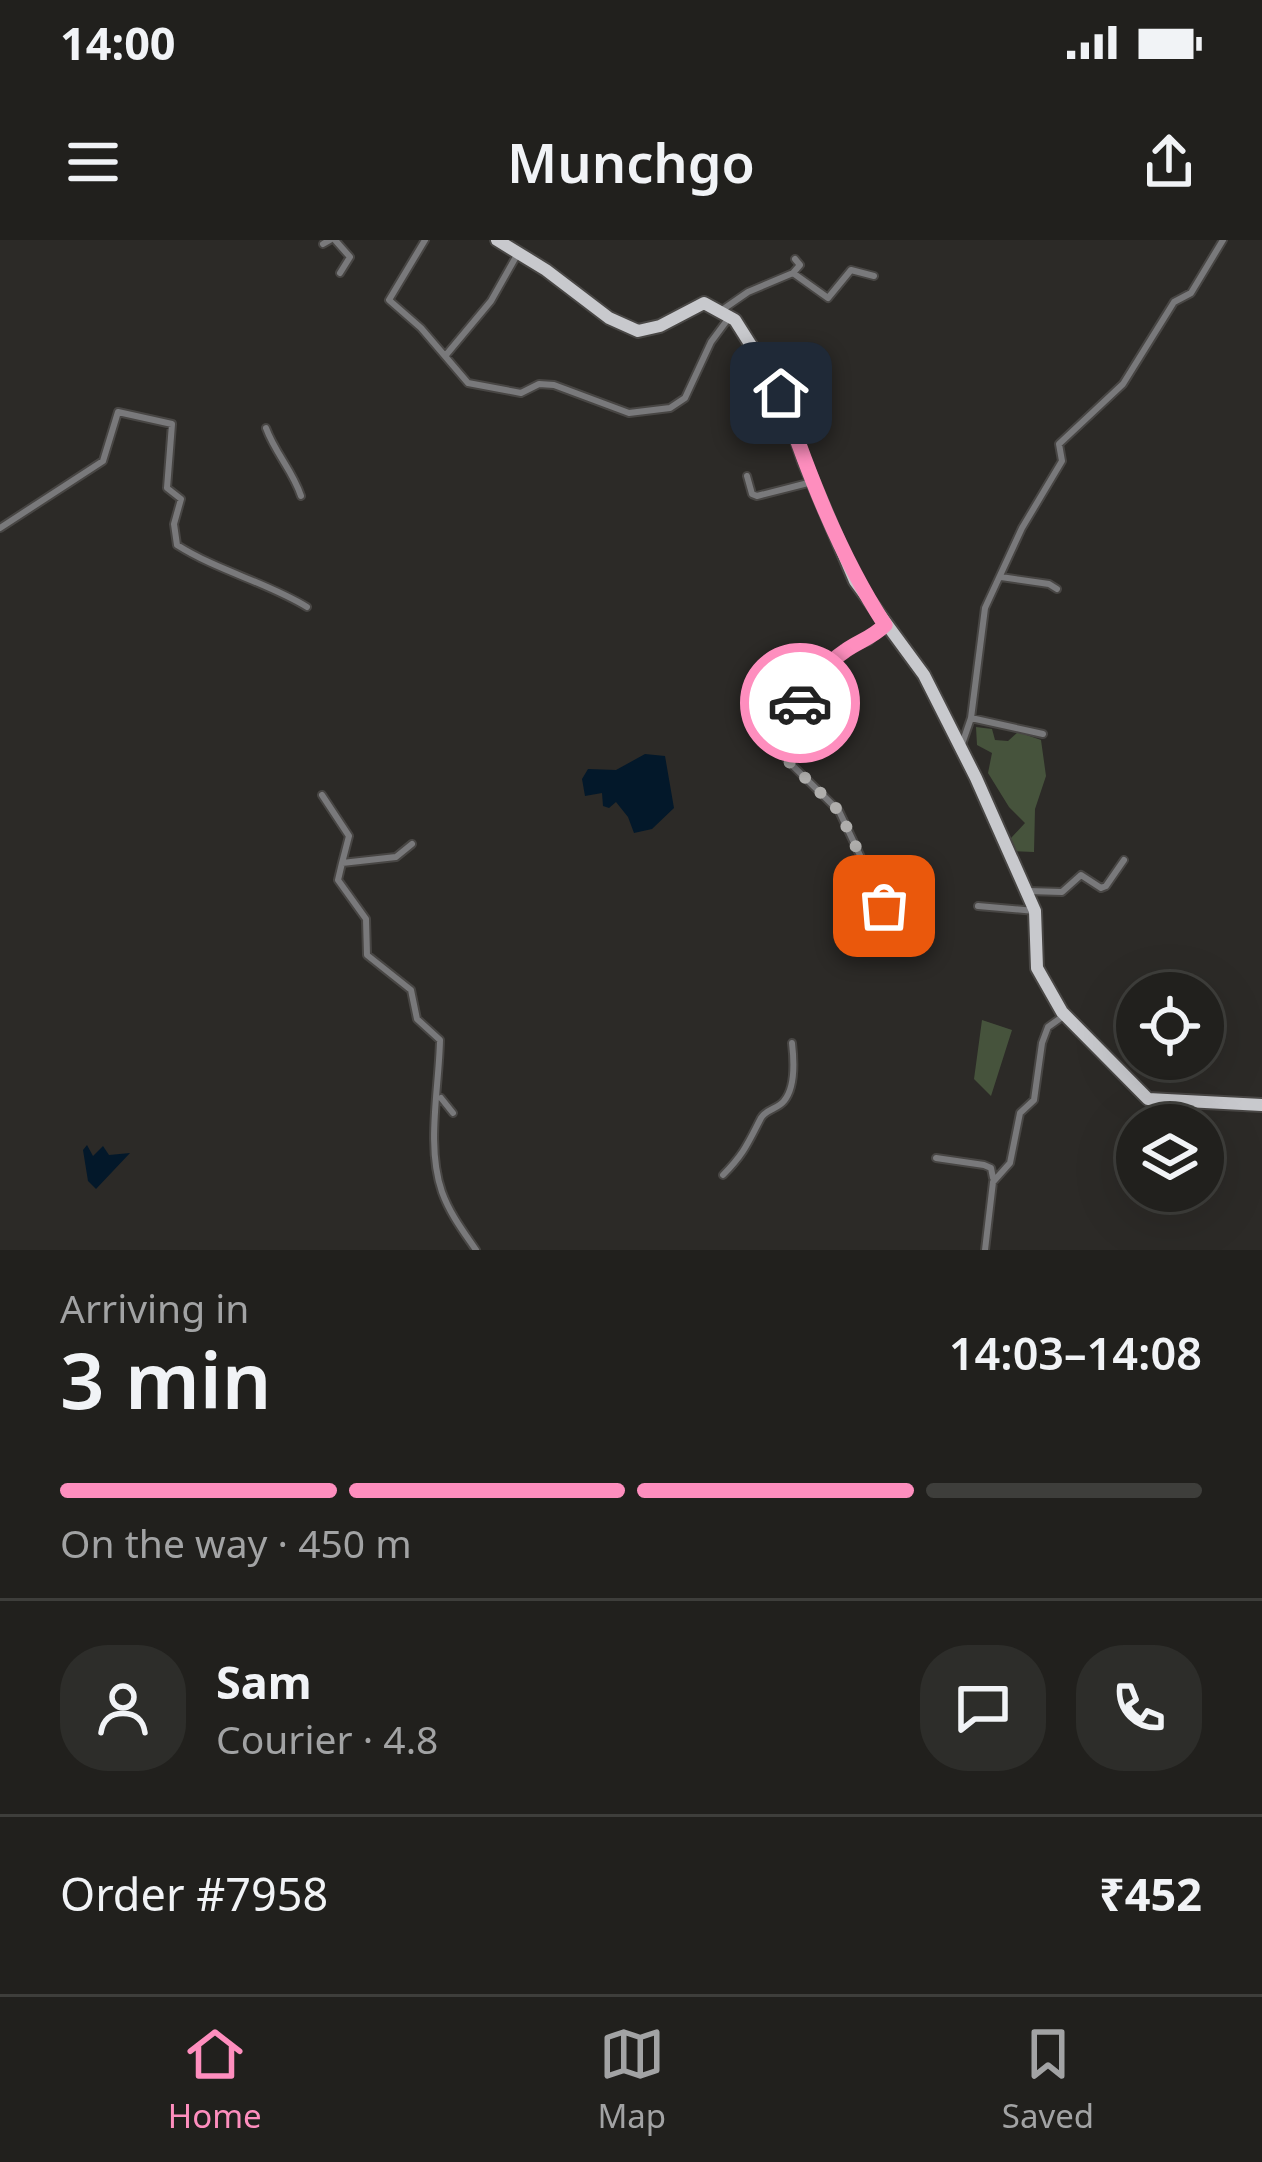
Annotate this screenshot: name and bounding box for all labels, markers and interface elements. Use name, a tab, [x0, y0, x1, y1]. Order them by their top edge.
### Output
text: 14:00	[60, 12, 176, 73]
text: Munchgo	[507, 125, 755, 199]
icon: menu	[60, 129, 126, 195]
icon: share	[1136, 129, 1202, 195]
pin	[730, 342, 832, 444]
icon: home	[748, 360, 814, 426]
courier	[740, 643, 860, 763]
icon: car	[767, 670, 833, 736]
pin	[833, 855, 935, 957]
icon: bag	[851, 873, 917, 939]
map controls	[1116, 972, 1224, 1212]
button: locate	[1116, 972, 1224, 1080]
button: layers	[1116, 1104, 1224, 1212]
text: Arriving in	[60, 1281, 249, 1334]
text: 14:03–14:08	[949, 1322, 1202, 1383]
text: 3 min	[60, 1326, 272, 1432]
text: On the way · 450 m	[60, 1516, 412, 1569]
button: person	[60, 1645, 186, 1771]
button: chat	[920, 1645, 1046, 1771]
button: phone	[1076, 1645, 1202, 1771]
text: Sam	[216, 1651, 312, 1712]
text: Courier · 4.8	[216, 1712, 438, 1765]
text: Order #7958	[60, 1863, 328, 1924]
text: ₹452	[1099, 1863, 1202, 1924]
tab: Home	[168, 2021, 262, 2138]
tab: Map	[597, 2021, 666, 2138]
tab: Saved	[1002, 2021, 1094, 2138]

